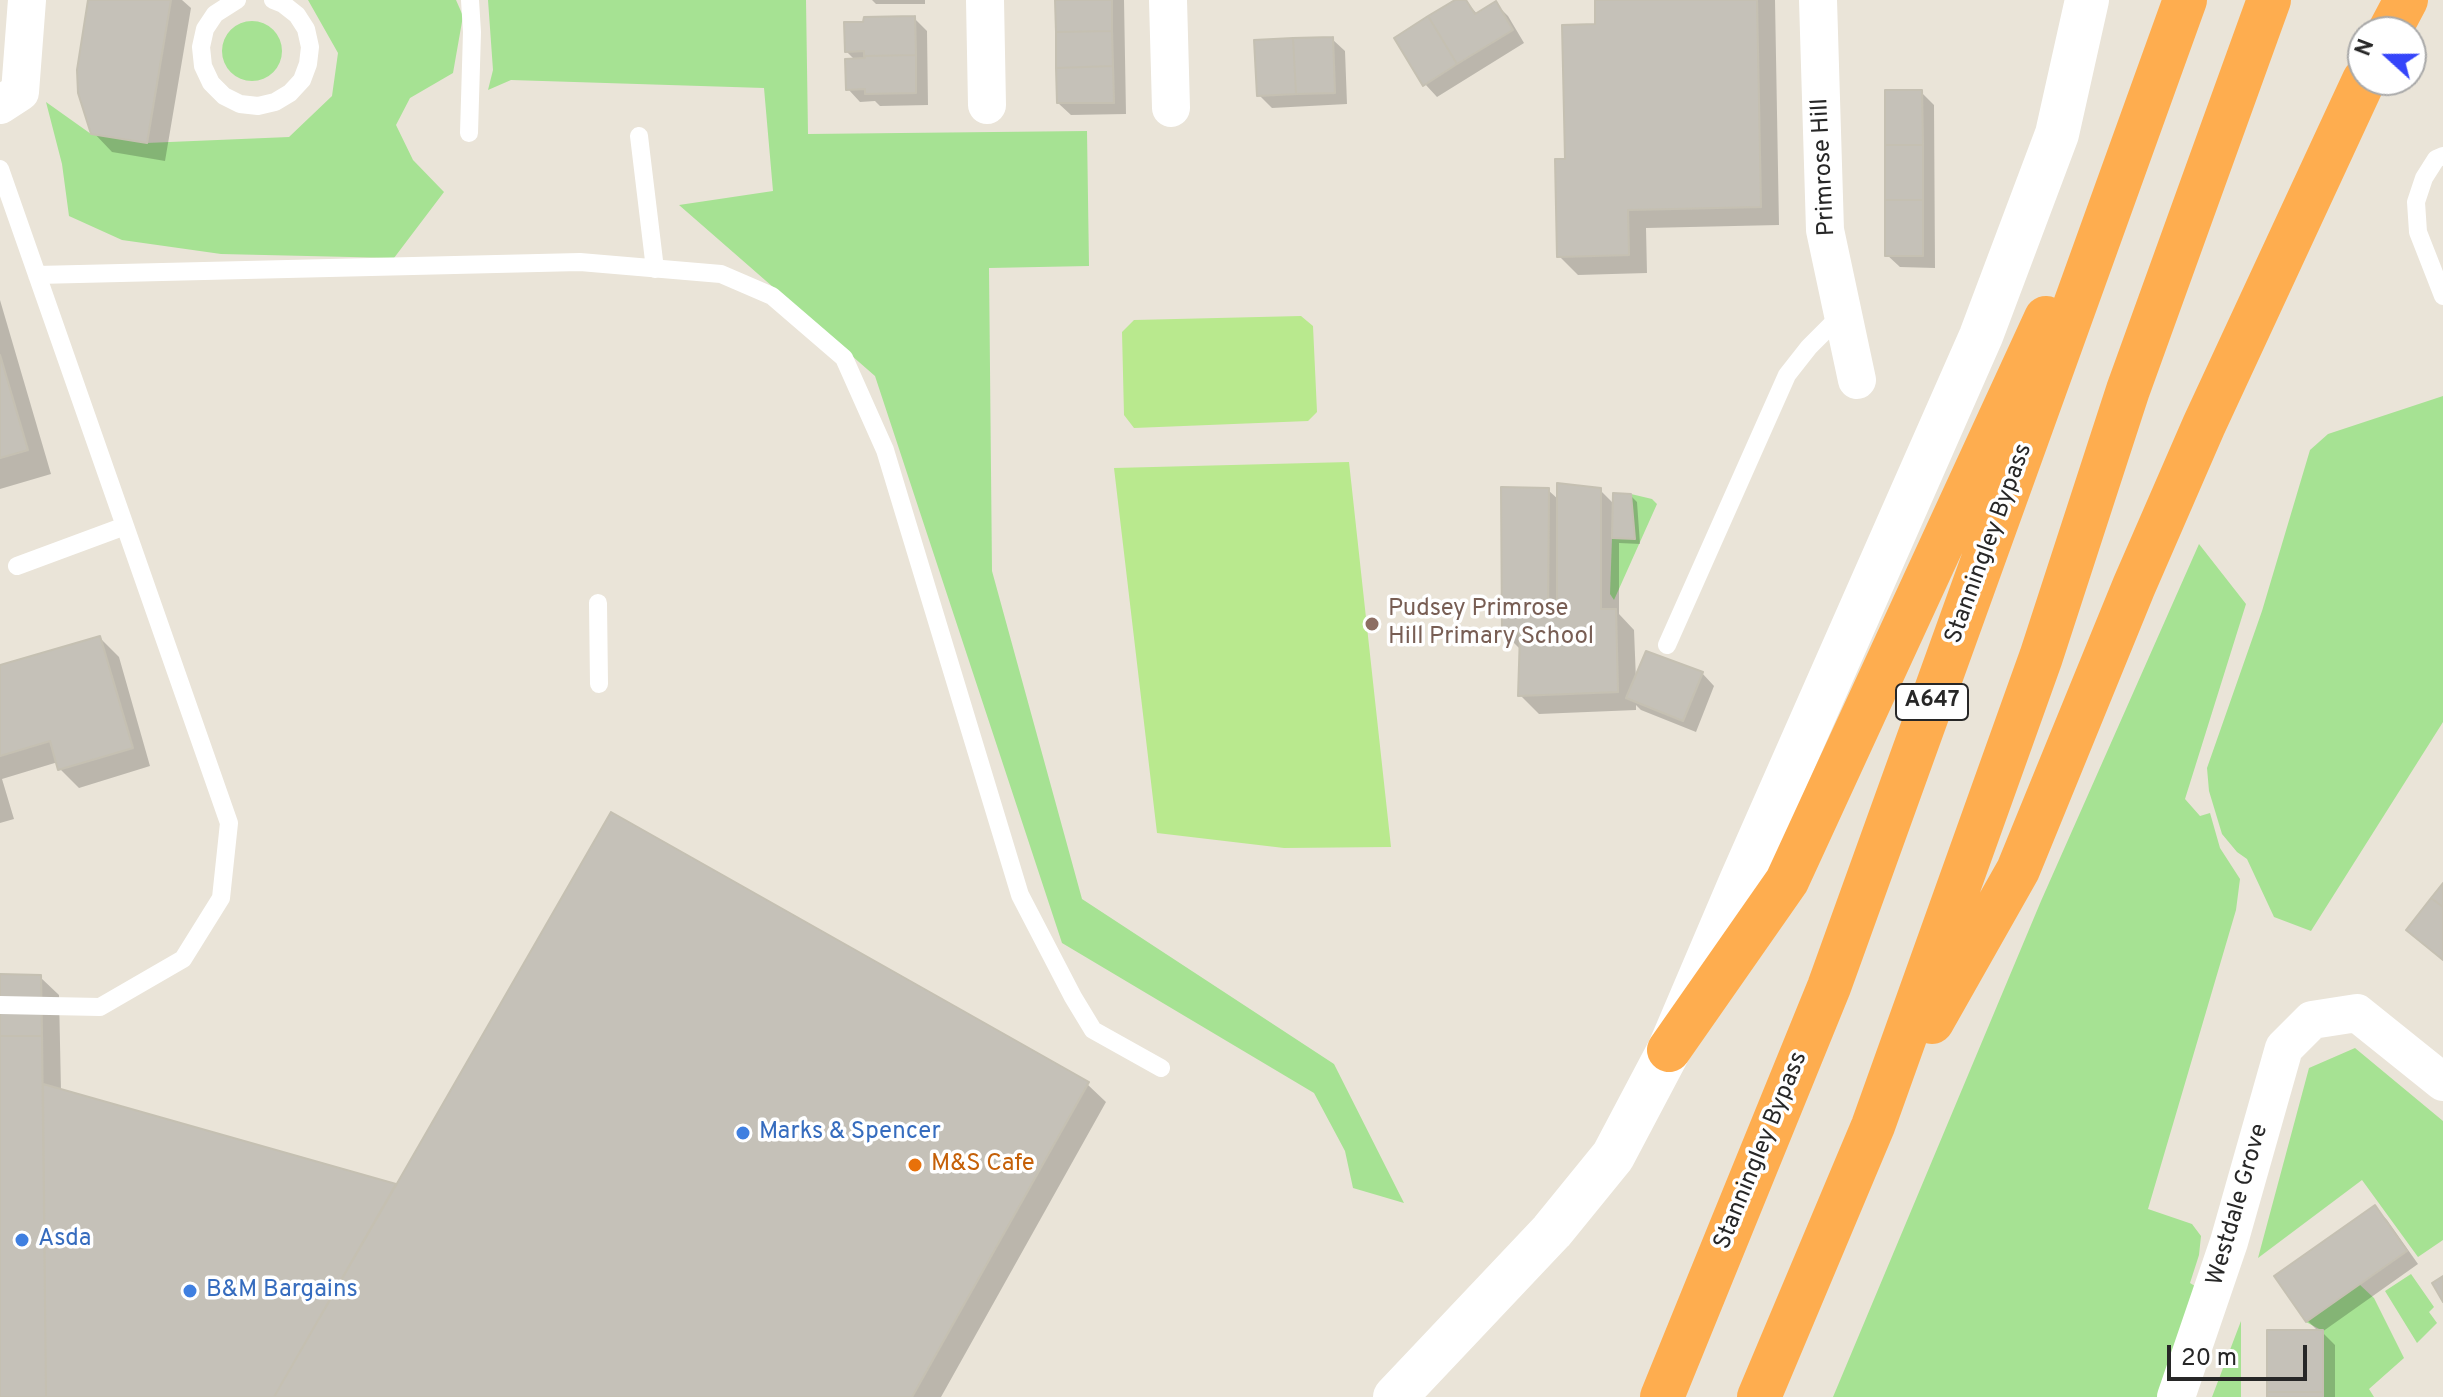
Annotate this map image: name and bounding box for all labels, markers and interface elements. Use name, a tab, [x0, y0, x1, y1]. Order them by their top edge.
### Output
north arrow	[2347, 16, 2427, 96]
text: N	[2351, 36, 2381, 60]
street label: Primrose Hill	[1807, 97, 1843, 237]
street label: Stanningley Bypass	[1940, 440, 2040, 648]
place label: Pudsey Primrose Hill Primary School	[1388, 596, 1594, 652]
marker: Pudsey Primrose Hill Primary School	[1363, 615, 1381, 633]
road number: A647	[1896, 684, 1968, 720]
street label: Stanningley Bypass	[1709, 1048, 1815, 1254]
place label: Marks & Spencer	[759, 1119, 941, 1147]
street label: Westdale Grove	[2202, 1121, 2276, 1289]
marker: Marks & Spencer	[734, 1124, 752, 1142]
place label: M&S Cafe	[931, 1151, 1035, 1179]
marker: M&S Cafe	[906, 1156, 924, 1174]
place label: Asda	[38, 1226, 91, 1254]
marker: Asda	[13, 1231, 31, 1249]
place label: B&M Bargains	[206, 1277, 358, 1305]
marker: B&M Bargains	[181, 1282, 199, 1300]
scale bar	[2171, 1329, 2311, 1379]
text: 20 m	[2181, 1344, 2237, 1374]

